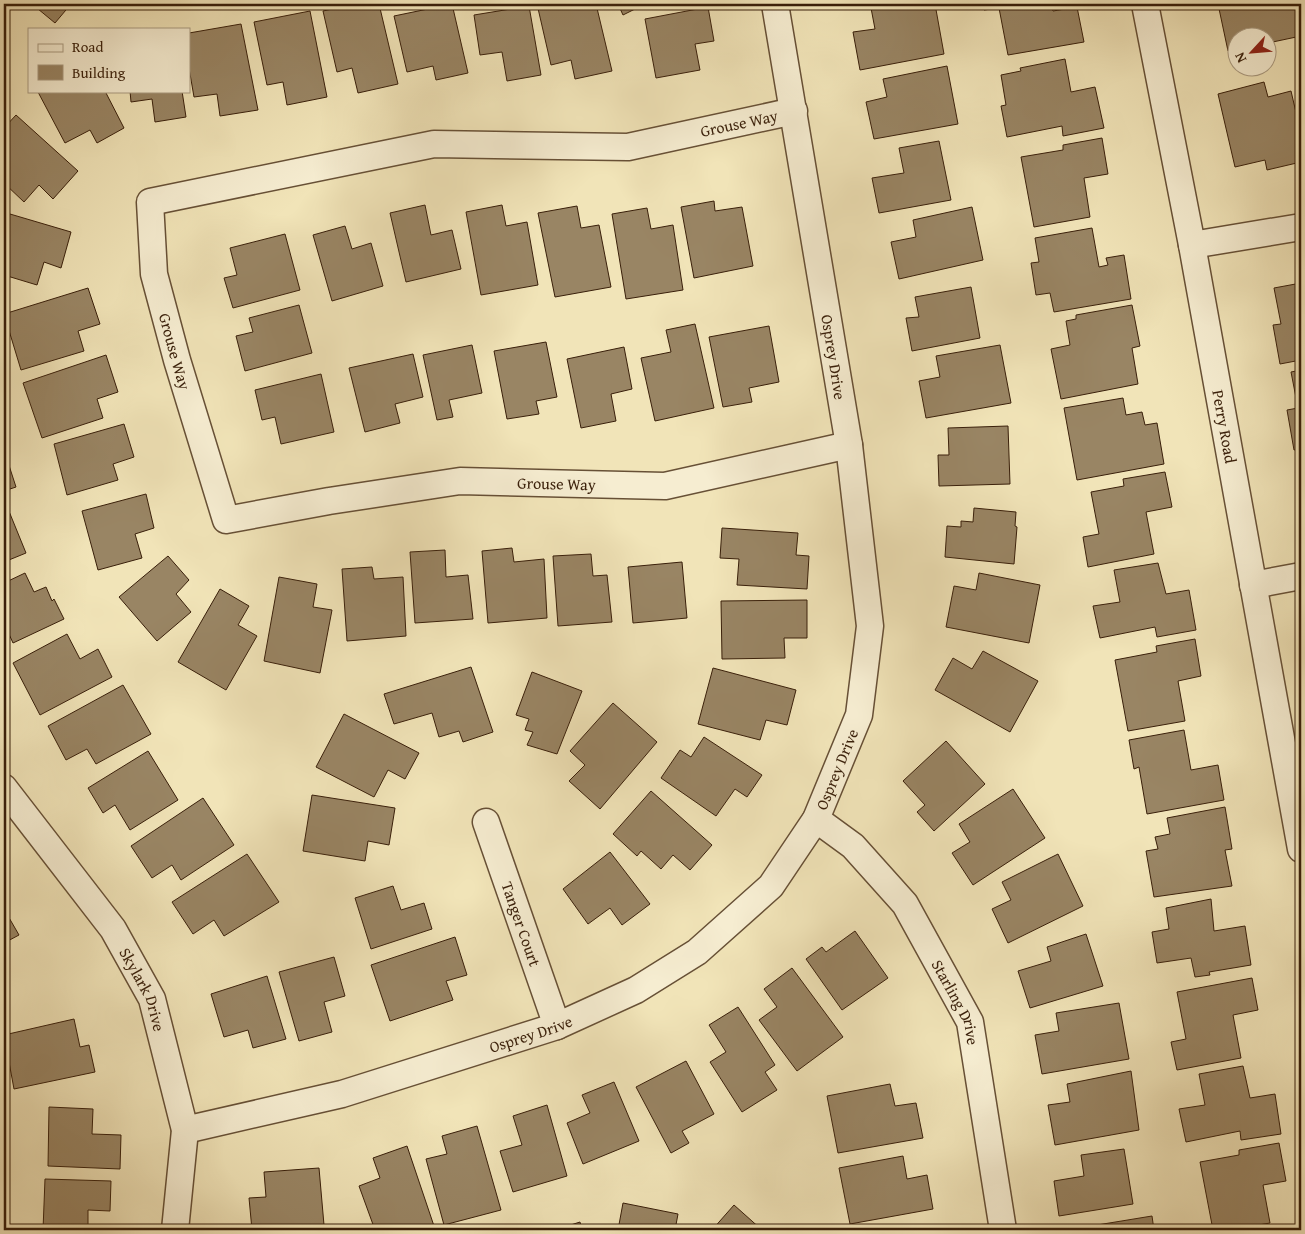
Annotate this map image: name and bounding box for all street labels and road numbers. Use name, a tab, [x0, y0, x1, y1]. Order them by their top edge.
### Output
street label: Grouse Way	[698, 103, 780, 143]
street label: Grouse Way	[153, 310, 197, 393]
street label: Osprey Drive	[815, 313, 853, 401]
street label: Perry Road	[1206, 388, 1243, 466]
street label: Grouse Way	[517, 470, 596, 496]
street label: Osprey Drive	[809, 725, 864, 814]
street label: Tanger Court	[496, 878, 547, 970]
street label: Skylark Drive	[114, 943, 172, 1034]
street label: Starling Drive	[926, 955, 985, 1047]
street label: Osprey Drive	[486, 1009, 576, 1059]

